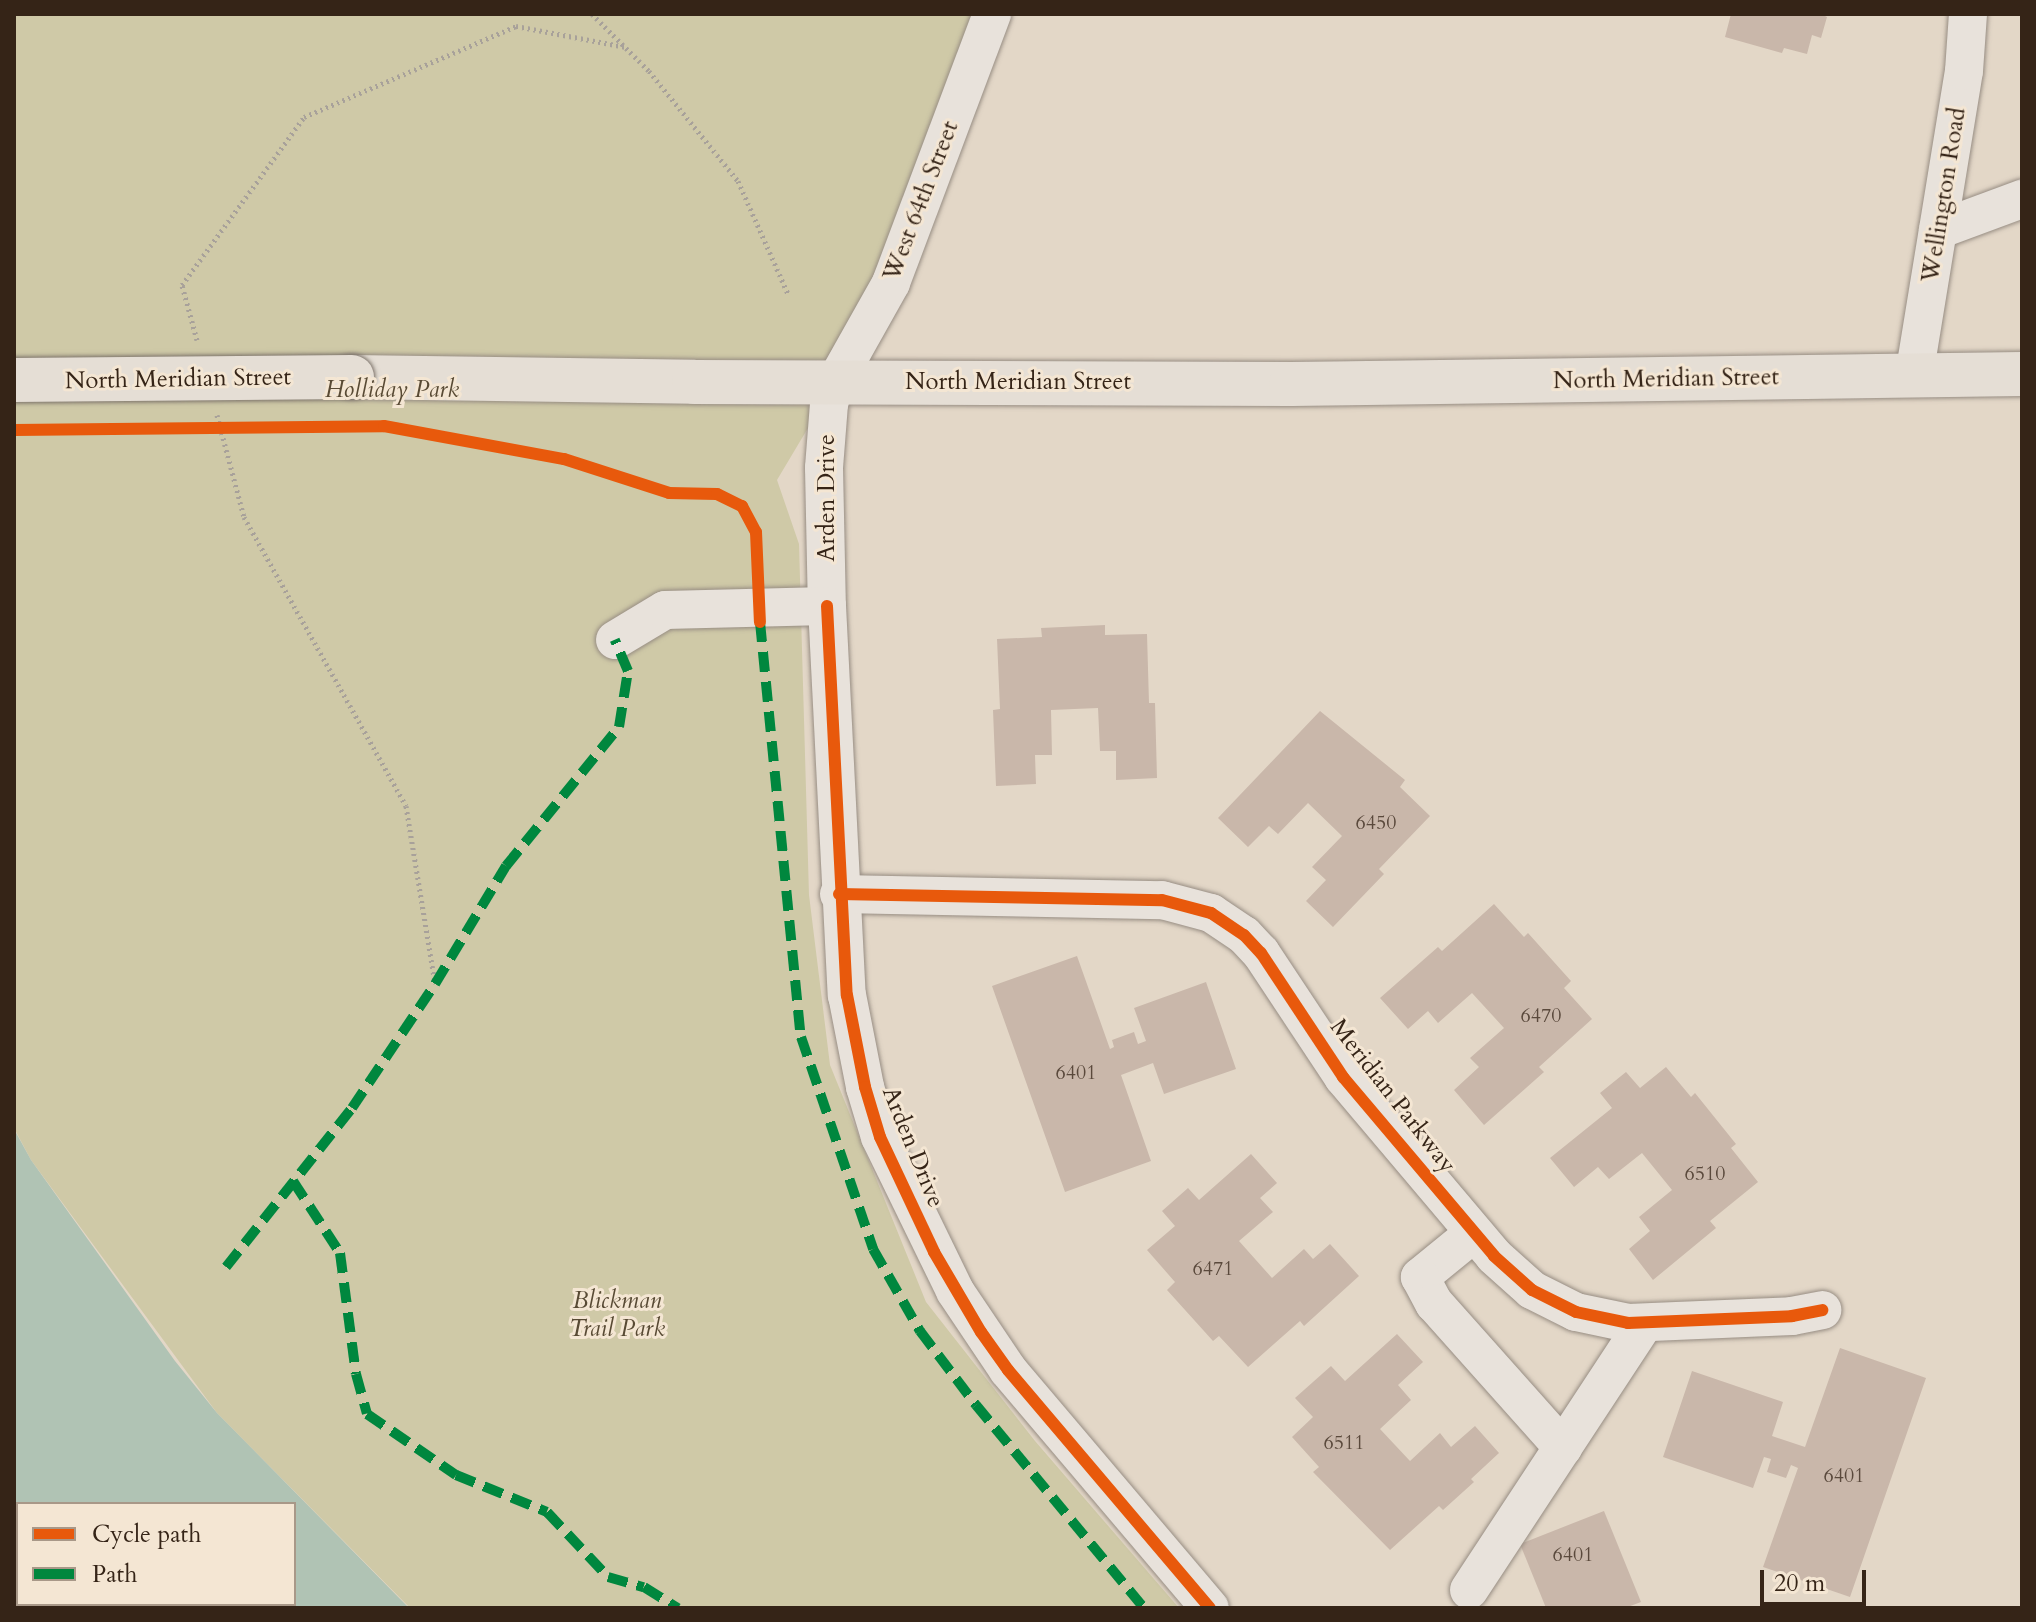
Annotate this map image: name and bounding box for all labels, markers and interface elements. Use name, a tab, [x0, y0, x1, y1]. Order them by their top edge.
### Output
street label: Wellington Road	[1916, 105, 1972, 285]
street label: West 64th Street	[877, 117, 965, 285]
street label: North Meridian Street	[65, 363, 291, 395]
street label: North Meridian Street	[1553, 363, 1779, 395]
street label: North Meridian Street	[905, 368, 1131, 396]
park label: Holliday Park	[325, 376, 459, 404]
street label: Arden Drive	[813, 434, 841, 562]
house number: 6450	[1356, 810, 1396, 834]
house number: 6470	[1521, 1003, 1561, 1027]
street label: Meridian Parkway	[1324, 1013, 1462, 1179]
house number: 6401	[1056, 1060, 1096, 1084]
street label: Arden Drive	[876, 1082, 950, 1212]
house number: 6510	[1685, 1161, 1725, 1185]
house number: 6471	[1193, 1256, 1233, 1280]
park label: Blickman Trail Park	[569, 1287, 665, 1343]
house number: 6511	[1324, 1430, 1364, 1454]
house number: 6401	[1824, 1463, 1864, 1487]
legend	[16, 1502, 296, 1606]
text: Cycle path	[92, 1518, 201, 1551]
house number: 6401	[1553, 1542, 1593, 1566]
scale bar	[1764, 1554, 1870, 1604]
text: Path	[92, 1558, 137, 1591]
text: 20 m	[1774, 1567, 1825, 1600]

